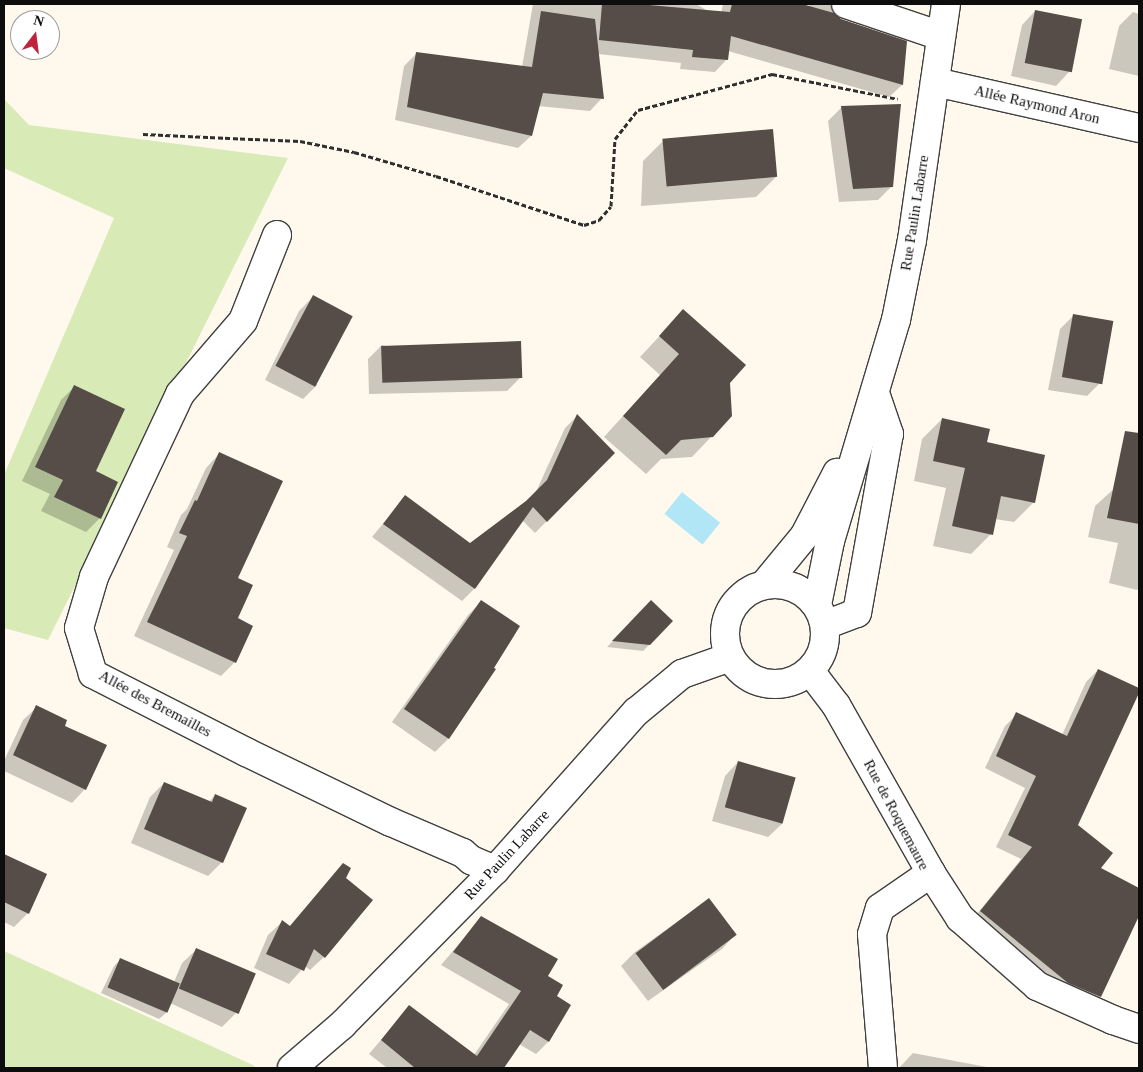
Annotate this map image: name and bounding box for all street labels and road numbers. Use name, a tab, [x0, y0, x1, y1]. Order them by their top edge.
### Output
street label: Allée Raymond Aron	[972, 82, 1102, 128]
street label: Rue Paulin Labarre	[897, 154, 933, 272]
street label: Allée des Bremailles	[96, 667, 214, 741]
street label: Rue de Roquemaure	[859, 757, 933, 873]
street label: Rue Paulin Labarre	[461, 806, 553, 904]

